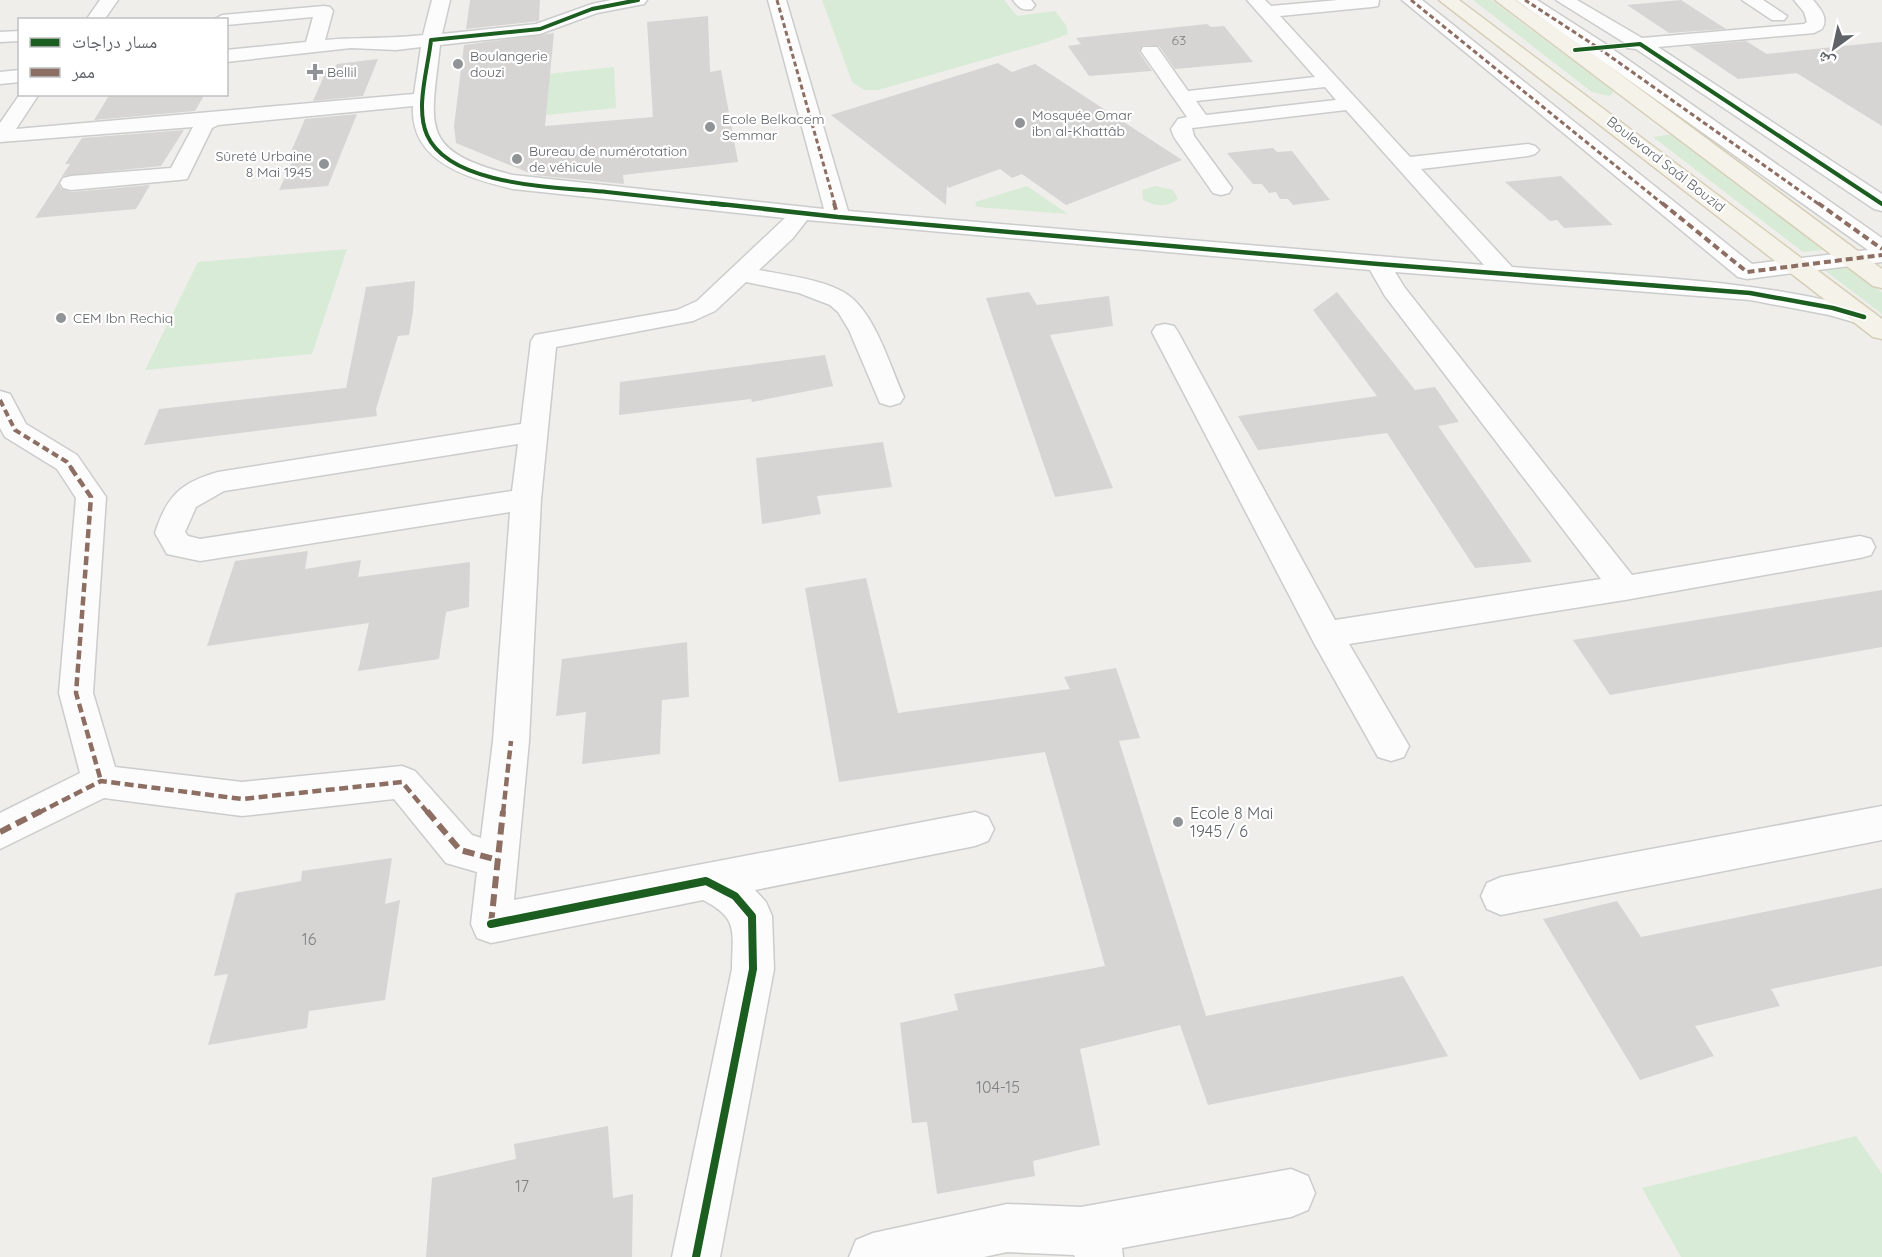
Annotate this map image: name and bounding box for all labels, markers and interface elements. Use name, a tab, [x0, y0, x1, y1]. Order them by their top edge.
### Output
legend	[18, 18, 228, 96]
north arrow	[1804, 18, 1864, 78]
text: مسار دراجات	[72, 30, 157, 53]
house number: 63	[1172, 31, 1186, 49]
place label: Boulangerie douzi	[470, 47, 548, 81]
text: ش	[1813, 48, 1838, 74]
marker: Boulangerie douzi	[451, 57, 465, 71]
text: ممر	[71, 60, 95, 83]
place label: Bellil	[327, 63, 357, 81]
marker: Bellil	[308, 65, 322, 79]
place label: Mosquée Omar ibn al-Khattâb	[1032, 106, 1133, 140]
place label: Ecole Belkacem Semmar	[722, 110, 824, 144]
street label: Boulevard Saâl Bouzid	[1603, 112, 1729, 216]
marker: Mosquée Omar ibn al-Khattâb	[1013, 116, 1027, 130]
marker: Ecole Belkacem Semmar	[703, 120, 717, 134]
place label: Bureau de numérotation de véhicule	[529, 142, 687, 176]
place label: Sûreté Urbaine 8 Mai 1945	[215, 147, 312, 181]
marker: Bureau de numérotation de véhicule	[510, 152, 524, 166]
marker: Sûreté Urbaine 8 Mai 1945	[317, 157, 331, 171]
place label: CEM Ibn Rechiq	[73, 309, 173, 327]
marker: CEM Ibn Rechiq	[54, 311, 68, 325]
place label: Ecole 8 Mai 1945 / 6	[1190, 803, 1273, 841]
marker: Ecole 8 Mai 1945 / 6	[1171, 815, 1185, 829]
house number: 16	[302, 929, 317, 949]
house number: 104-15	[976, 1077, 1020, 1097]
house number: 17	[515, 1176, 529, 1196]

